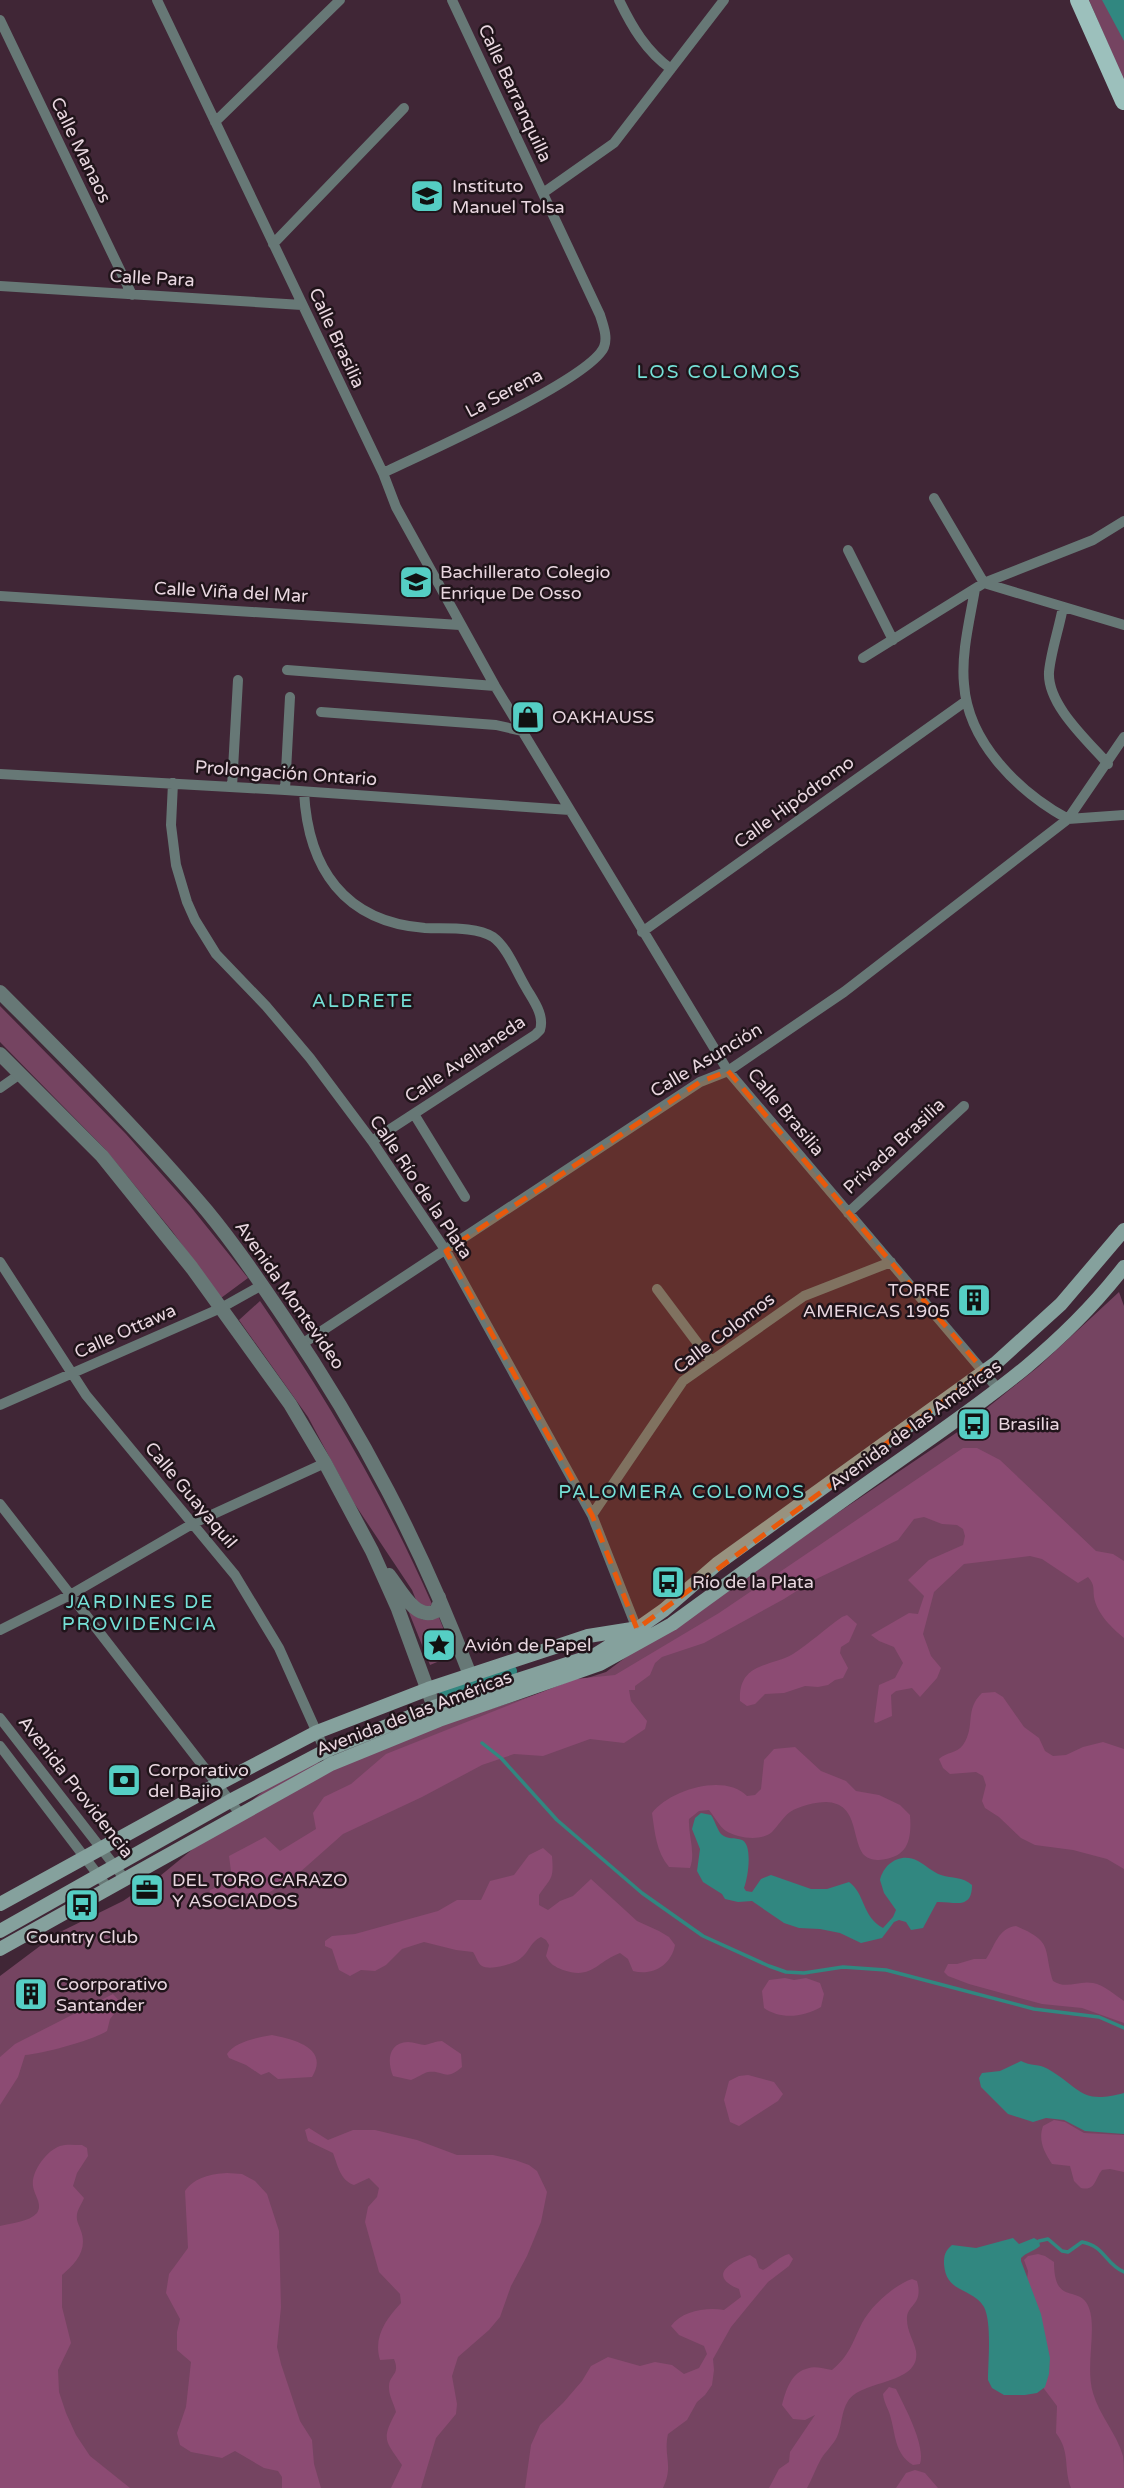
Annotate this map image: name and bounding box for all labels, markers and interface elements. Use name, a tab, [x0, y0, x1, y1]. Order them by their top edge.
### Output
street label: Calle Barranquilla	[473, 20, 557, 166]
street label: Calle Manaos	[46, 94, 116, 206]
place label: Instituto Manuel Tolsa	[452, 175, 565, 218]
school or university icon: Instituto Manuel Tolsa	[408, 177, 446, 215]
street label: Calle Para	[109, 265, 195, 291]
street label: Calle Brasilia	[304, 284, 370, 392]
district label: LOS COLOMOS	[636, 361, 802, 383]
street label: La Serena	[462, 363, 546, 423]
place label: Bachillerato Colegio Enrique De Osso	[440, 561, 611, 604]
school or university icon: Bachillerato Colegio Enrique De Osso	[397, 563, 435, 601]
street label: Calle Viña del Mar	[153, 577, 309, 607]
shop icon: OAKHAUSS	[509, 698, 547, 736]
place label: OAKHAUSS	[552, 706, 654, 728]
street label: Calle Hipódromo	[730, 751, 858, 853]
street label: Prolongación Ontario	[194, 756, 378, 790]
district label: ALDRETE	[312, 990, 414, 1012]
street label: Calle Avellaneda	[401, 1011, 529, 1107]
street label: Calle Asunción	[646, 1018, 766, 1102]
street label: Calle Brasilia	[743, 1064, 829, 1160]
street label: Privada Brasilia	[839, 1093, 949, 1199]
street label: Calle Río de la Plata	[365, 1111, 477, 1263]
street label: Avenida Montevideo	[230, 1217, 350, 1374]
place label: TORRE AMERICAS 1905	[803, 1279, 950, 1322]
building icon: TORRE AMERICAS 1905	[955, 1281, 993, 1319]
street label: Calle Colomos	[669, 1288, 779, 1378]
street label: Calle Ottawa	[71, 1299, 179, 1363]
street label: Avenida de las Américas	[824, 1355, 1006, 1495]
bus stop icon: Brasilia	[955, 1405, 993, 1443]
place label: Brasilia	[998, 1413, 1060, 1435]
street label: Calle Guayaquil	[140, 1437, 242, 1553]
district label: PALOMERA COLOMOS	[558, 1481, 806, 1503]
bus stop icon: Río de la Plata	[649, 1563, 687, 1601]
place label: Río de la Plata	[692, 1571, 814, 1593]
district label: JARDINES DE PROVIDENCIA	[62, 1591, 218, 1635]
place icon: Avión de Papel	[420, 1626, 458, 1664]
place label: Avión de Papel	[464, 1634, 591, 1656]
street label: Avenida de las Américas	[313, 1665, 515, 1761]
street label: Avenida Providencia	[14, 1712, 138, 1862]
place label: Corporativo del Bajio	[148, 1759, 249, 1802]
bank icon: Corporativo del Bajio	[105, 1761, 143, 1799]
place label: DEL TORO CARAZO Y ASOCIADOS	[172, 1869, 348, 1912]
office icon: DEL TORO CARAZO Y ASOCIADOS	[128, 1871, 166, 1909]
bus stop icon: Country Club	[63, 1886, 101, 1924]
place label: Country Club	[26, 1926, 138, 1948]
place label: Coorporativo Santander	[56, 1973, 168, 2016]
building icon: Coorporativo Santander	[12, 1975, 50, 2013]

